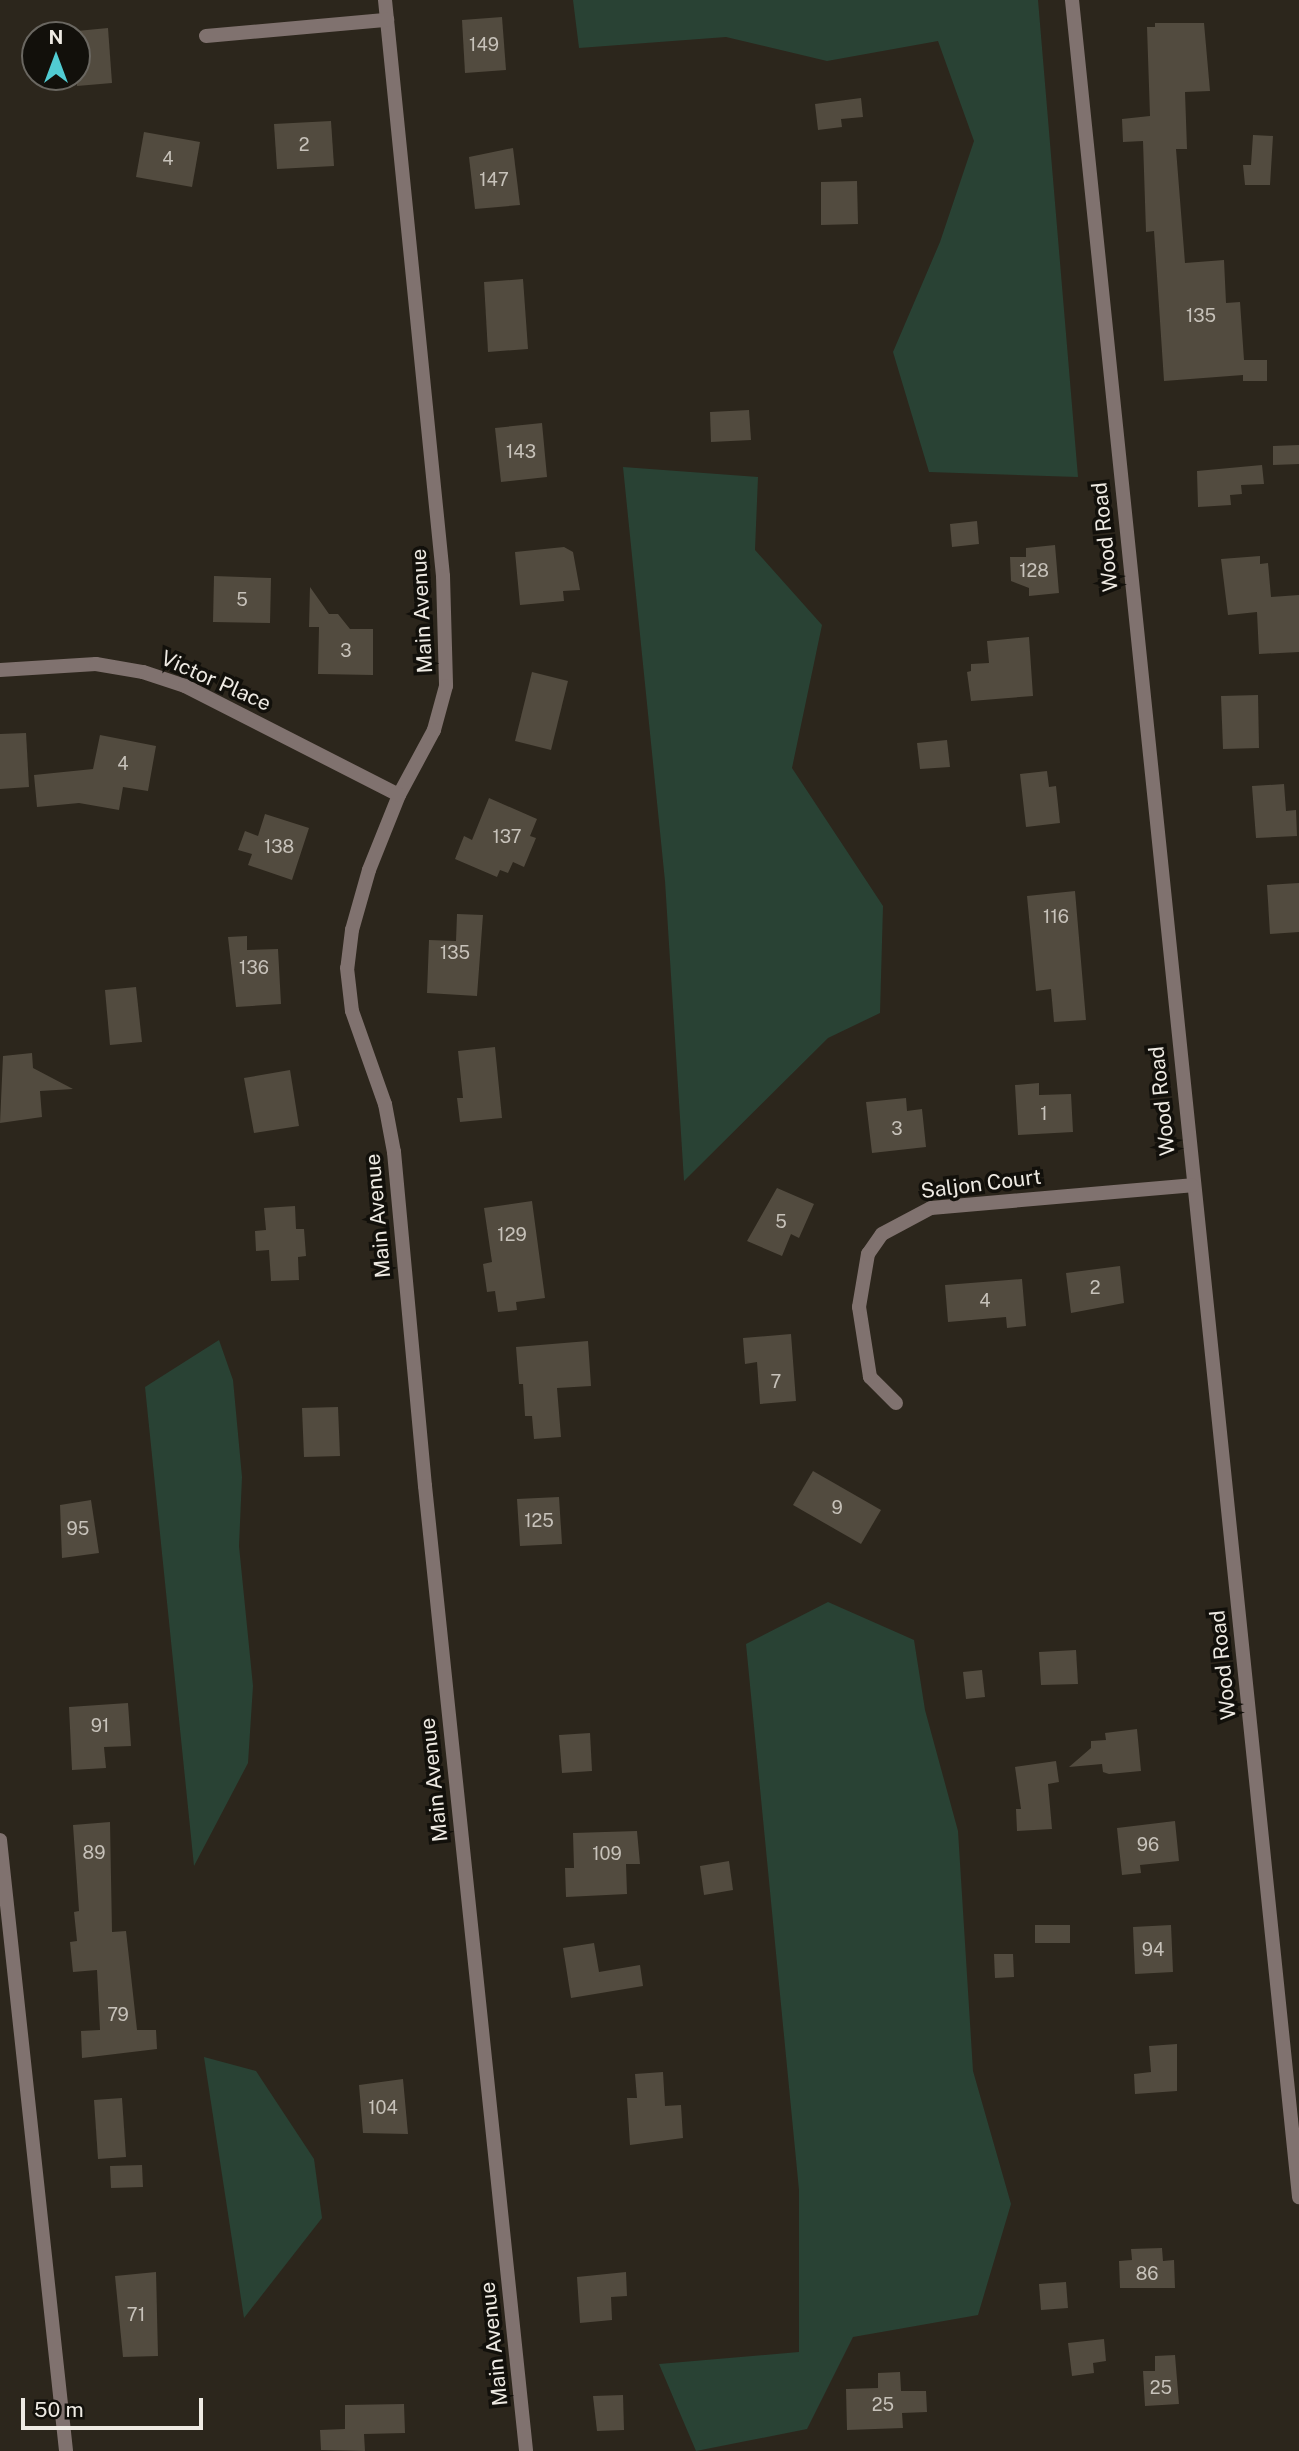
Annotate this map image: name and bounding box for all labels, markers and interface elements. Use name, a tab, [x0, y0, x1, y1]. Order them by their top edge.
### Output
north arrow	[21, 21, 91, 91]
text: N	[49, 26, 63, 48]
house number: 149	[469, 34, 499, 56]
house number: 2	[299, 134, 309, 156]
house number: 4	[162, 148, 174, 170]
house number: 147	[479, 169, 509, 191]
house number: 135	[1186, 305, 1216, 327]
house number: 143	[506, 441, 536, 463]
street label: Wood Road	[1087, 481, 1123, 593]
street label: Main Avenue	[406, 548, 438, 674]
house number: 128	[1019, 560, 1049, 582]
house number: 5	[236, 589, 248, 611]
house number: 3	[340, 640, 352, 662]
street label: Victor Place	[157, 646, 275, 716]
house number: 4	[117, 753, 129, 775]
house number: 137	[492, 826, 522, 848]
house number: 138	[264, 836, 294, 858]
house number: 116	[1043, 906, 1069, 928]
house number: 135	[440, 942, 470, 964]
house number: 136	[239, 957, 269, 979]
street label: Wood Road	[1144, 1045, 1180, 1157]
house number: 1	[1040, 1103, 1048, 1125]
house number: 3	[891, 1118, 903, 1140]
street label: Main Avenue	[360, 1153, 396, 1279]
street label: Saljon Court	[919, 1164, 1043, 1204]
house number: 5	[775, 1211, 787, 1233]
house number: 129	[497, 1224, 527, 1246]
house number: 2	[1090, 1277, 1100, 1299]
house number: 4	[979, 1290, 991, 1312]
house number: 7	[771, 1371, 781, 1393]
house number: 9	[831, 1497, 843, 1519]
house number: 125	[524, 1510, 554, 1532]
house number: 95	[67, 1518, 89, 1540]
street label: Wood Road	[1205, 1609, 1241, 1721]
house number: 91	[91, 1715, 109, 1737]
street label: Main Avenue	[415, 1717, 453, 1843]
house number: 96	[1137, 1834, 1159, 1856]
house number: 89	[83, 1842, 105, 1864]
house number: 109	[592, 1843, 622, 1865]
house number: 94	[1142, 1939, 1164, 1961]
house number: 79	[107, 2004, 129, 2026]
house number: 104	[368, 2097, 398, 2119]
house number: 86	[1136, 2263, 1158, 2285]
street label: Main Avenue	[475, 2281, 513, 2407]
house number: 71	[127, 2304, 145, 2326]
house number: 25	[1150, 2377, 1172, 2399]
scale bar	[24, 2384, 206, 2428]
house number: 25	[872, 2394, 894, 2416]
text: 50 m	[34, 2397, 84, 2422]

